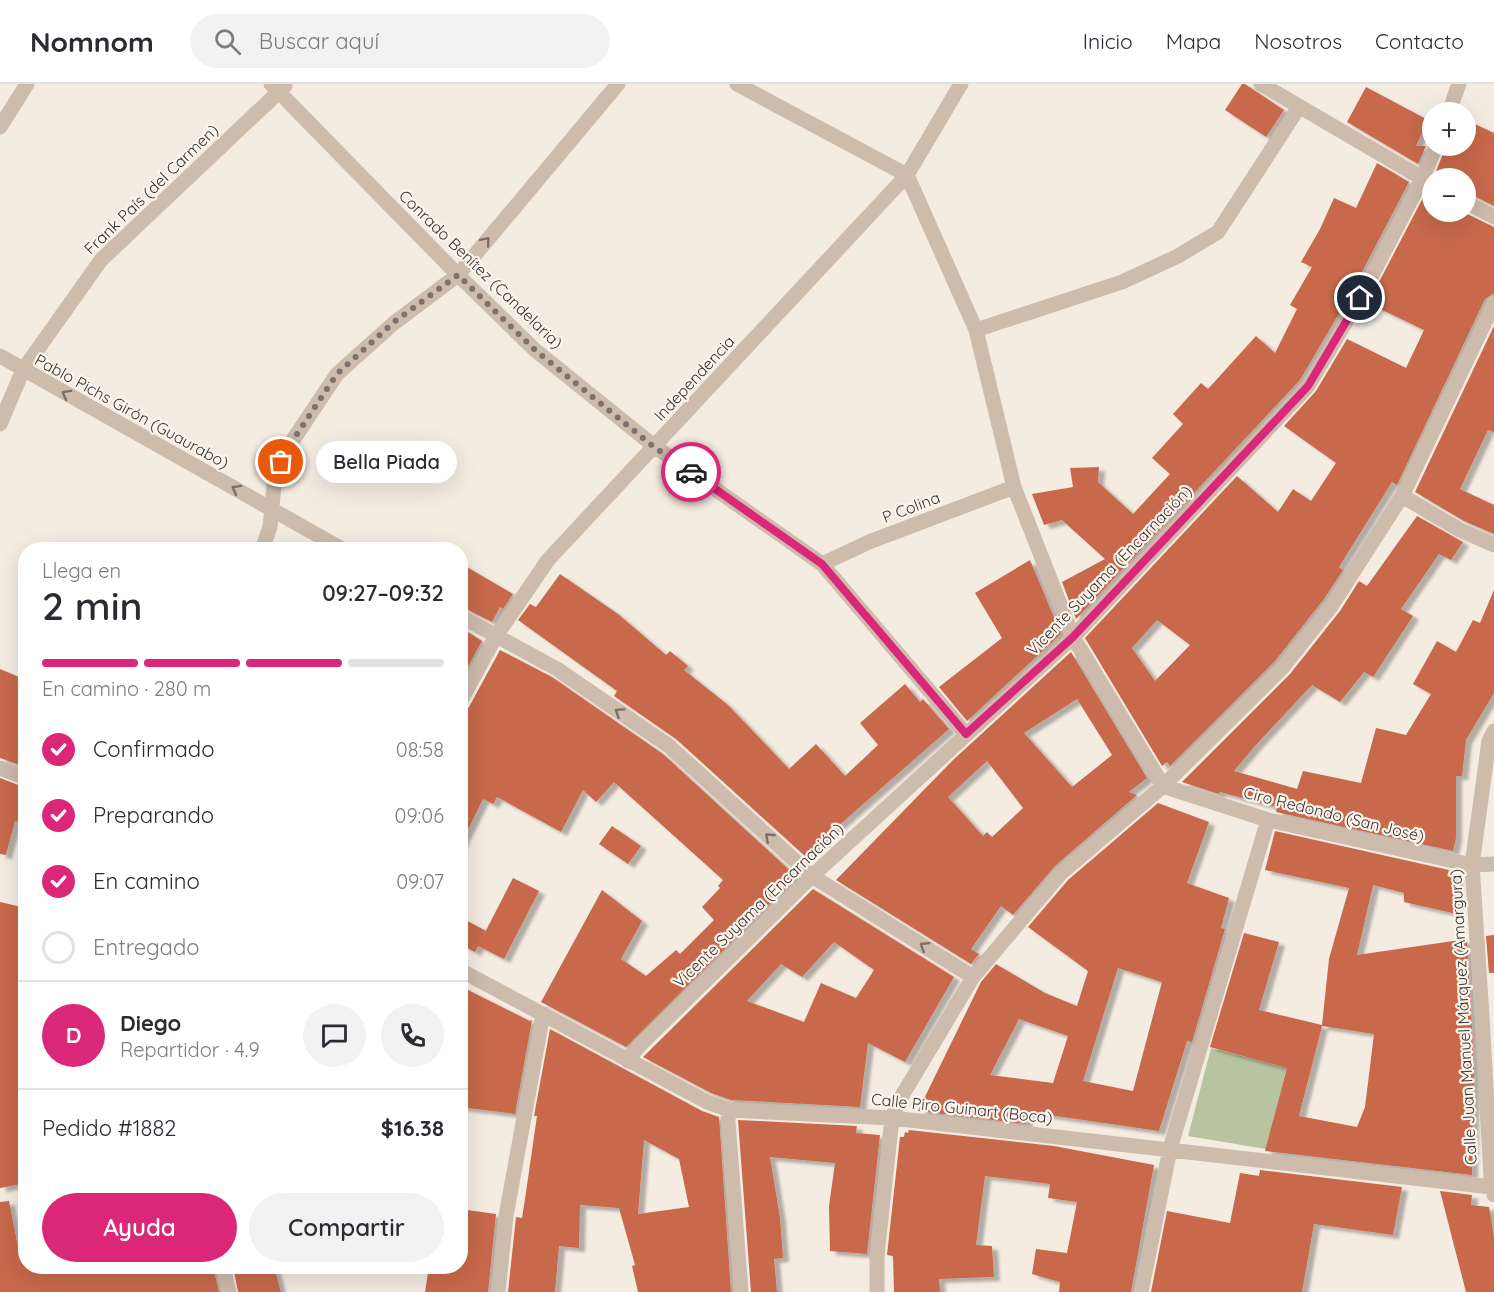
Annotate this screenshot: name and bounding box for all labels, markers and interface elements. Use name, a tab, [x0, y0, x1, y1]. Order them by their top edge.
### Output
search box	[190, 14, 610, 68]
text: Nomnom	[30, 24, 154, 59]
icon: search	[211, 25, 244, 58]
text: Buscar aquí	[259, 27, 379, 55]
text: Inicio	[1083, 28, 1133, 54]
text: Mapa	[1166, 28, 1221, 54]
text: Nosotros	[1254, 28, 1342, 54]
text: Contacto	[1375, 28, 1464, 54]
map controls	[1422, 102, 1476, 222]
button: +	[1422, 102, 1476, 156]
street label: Frank País (del Carmen)	[80, 120, 222, 258]
button: −	[1422, 168, 1476, 222]
street label: Conrado Benítez (Candelaria)	[395, 185, 567, 353]
one-way arrow	[479, 237, 490, 248]
pin	[1334, 272, 1385, 323]
icon: home	[1343, 281, 1376, 314]
street label: Independencia	[649, 331, 739, 425]
street label: Pablo Pichs Girón (Guaurabo)	[32, 349, 232, 473]
one-way arrow	[62, 390, 72, 401]
pin	[255, 436, 306, 487]
callout: Bella Piada	[317, 441, 458, 483]
courier	[661, 442, 721, 502]
icon: bag	[264, 445, 297, 478]
text: Bella Piada	[333, 449, 440, 474]
icon: car	[675, 456, 708, 489]
street label: Vicente Suyama (Encarnación)	[1022, 481, 1196, 659]
one-way arrow	[232, 485, 242, 497]
street label: P Colina	[879, 487, 943, 527]
text: Llega en	[42, 558, 121, 583]
text: 09:27–09:32	[322, 579, 444, 607]
text: 2 min	[42, 581, 143, 630]
text: En camino · 280 m	[42, 676, 211, 701]
one-way arrow	[615, 708, 626, 719]
icon: check	[42, 733, 75, 766]
text: Confirmado	[93, 735, 214, 763]
text: 08:58	[396, 737, 444, 762]
street label: Ciro Redondo (San José)	[1242, 782, 1426, 846]
icon: check	[42, 799, 75, 832]
text: Preparando	[93, 801, 214, 829]
text: 09:06	[395, 803, 444, 828]
street label: Vicente Suyama (Encarnación)	[669, 818, 847, 992]
one-way arrow	[765, 833, 776, 844]
icon: check	[42, 865, 75, 898]
text: En camino	[93, 867, 200, 895]
street label: Calle Juan Manuel Márquez (Amargura)	[1445, 868, 1481, 1166]
text: 09:07	[396, 869, 444, 894]
text: Entregado	[93, 933, 200, 961]
one-way arrow	[920, 941, 930, 953]
button: chat	[303, 1004, 366, 1067]
button: phone	[381, 1004, 444, 1067]
text: Diego	[120, 1009, 181, 1037]
text: D	[66, 1021, 81, 1049]
text: Repartidor · 4.9	[120, 1037, 260, 1062]
street label: Calle Piro Guinart (Boca)	[870, 1089, 1054, 1127]
text: Pedido #1882	[42, 1114, 176, 1142]
text: $16.38	[381, 1114, 444, 1142]
button: Ayuda	[42, 1193, 237, 1262]
button: Compartir	[249, 1193, 444, 1262]

